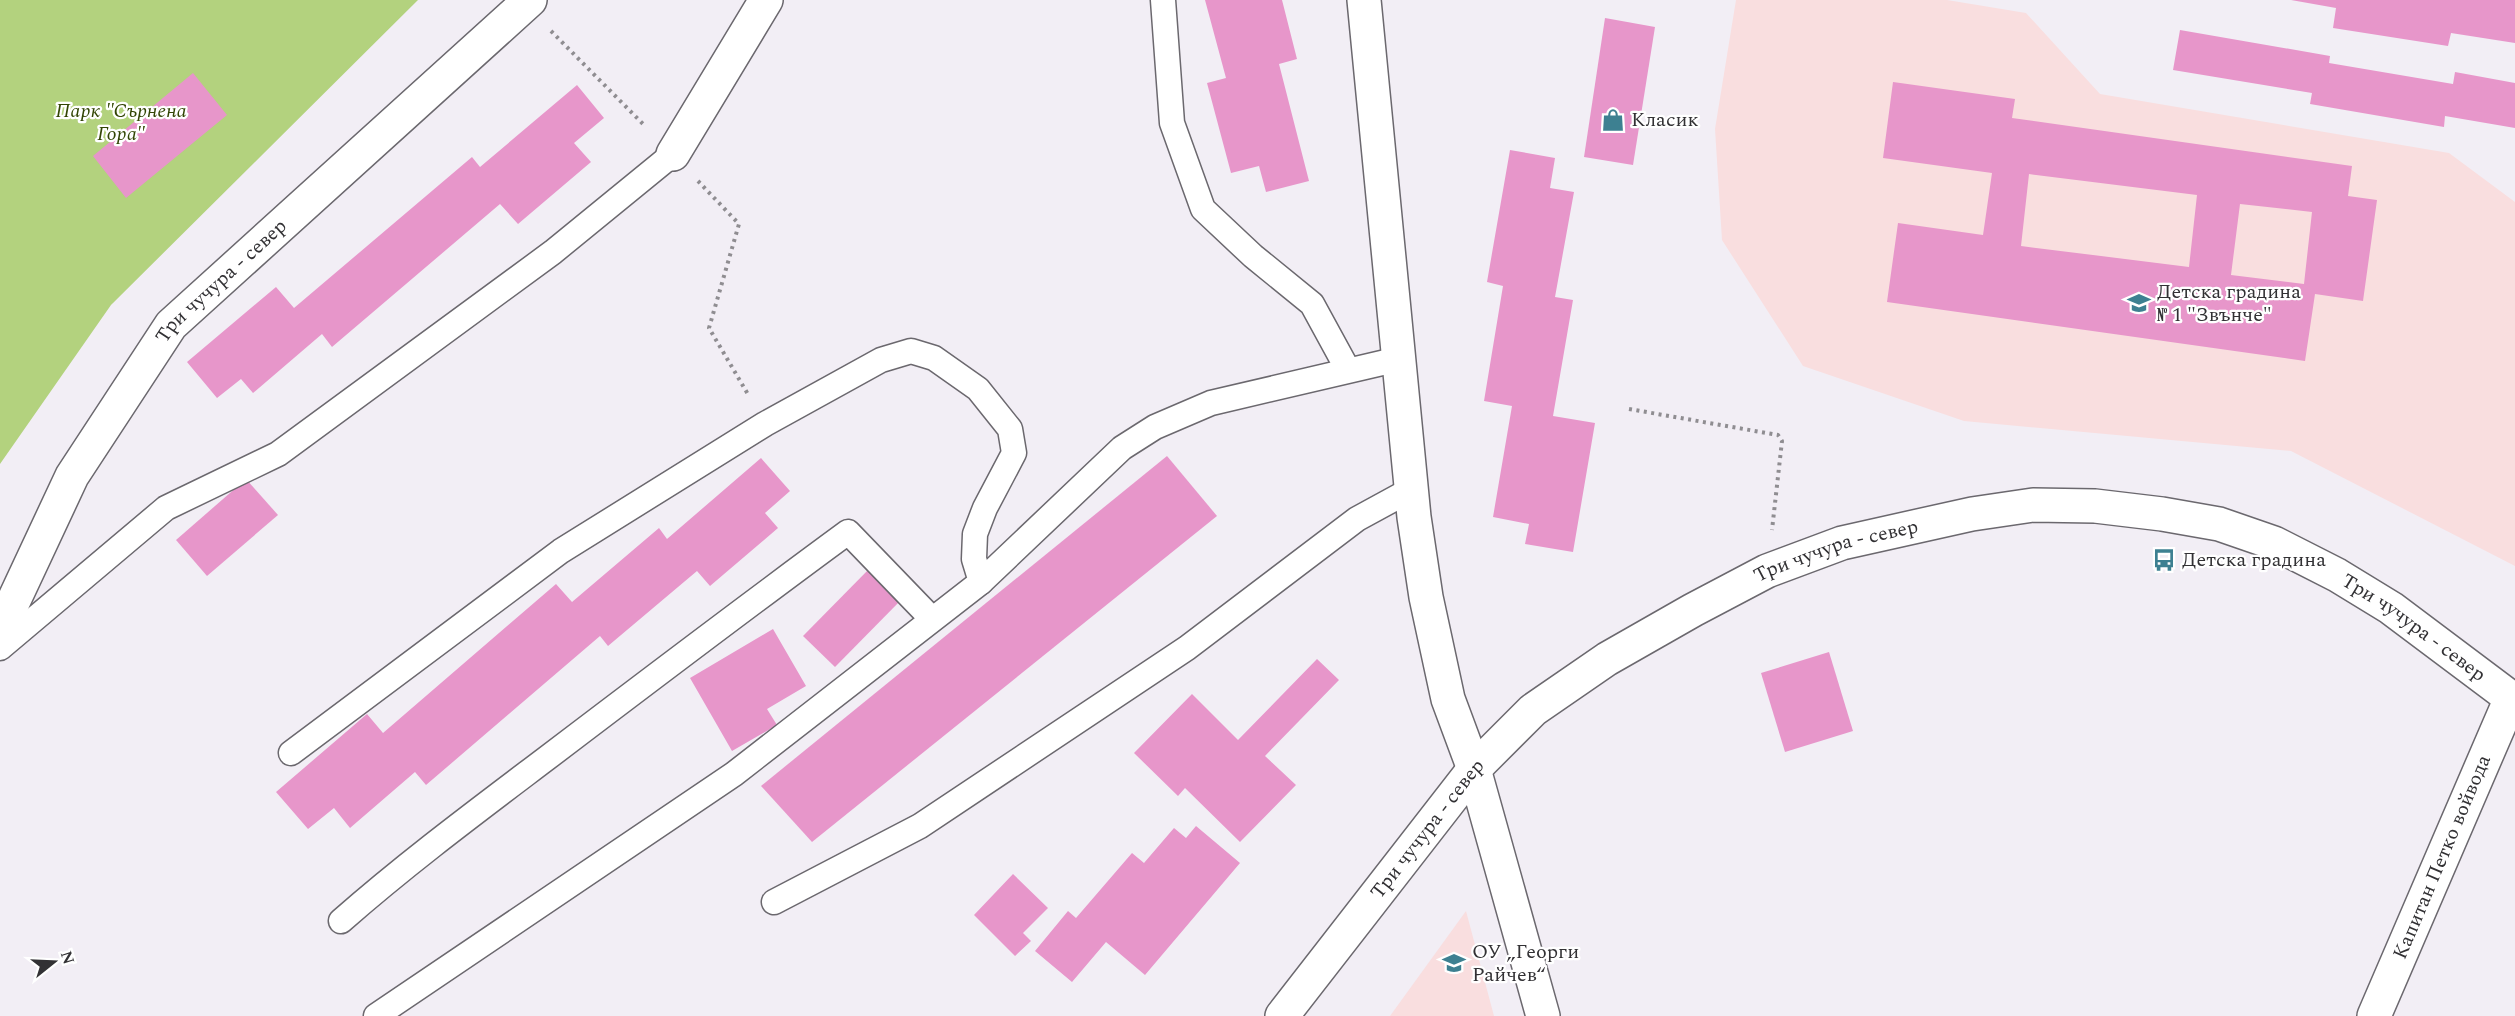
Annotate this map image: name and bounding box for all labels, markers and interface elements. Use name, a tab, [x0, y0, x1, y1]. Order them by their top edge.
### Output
park label: Парк "Сърнена Гора"	[55, 96, 187, 149]
place label: Класик	[1631, 105, 1699, 135]
shop icon: Класик	[1600, 107, 1626, 133]
street label: Три чучура - север	[148, 212, 294, 349]
place label: Детска градина № 1 "Звънче"	[2157, 277, 2301, 330]
school or university icon: Детска градина № 1 "Звънче"	[2126, 290, 2152, 316]
street label: Три чучура - север	[1748, 511, 1921, 590]
place label: Детска градина	[2182, 545, 2326, 575]
bus stop icon: Детска градина	[2151, 547, 2177, 573]
street label: Три чучура - север	[2336, 566, 2492, 689]
street label: Капитан Петко войвода	[2385, 750, 2499, 964]
street label: Три чучура - север	[1363, 752, 1491, 906]
north arrow	[24, 932, 84, 992]
place label: ОУ „Георги Райчев“	[1472, 937, 1579, 990]
text: N	[54, 948, 81, 968]
school or university icon: ОУ „Георги Райчев“	[1441, 950, 1467, 976]

